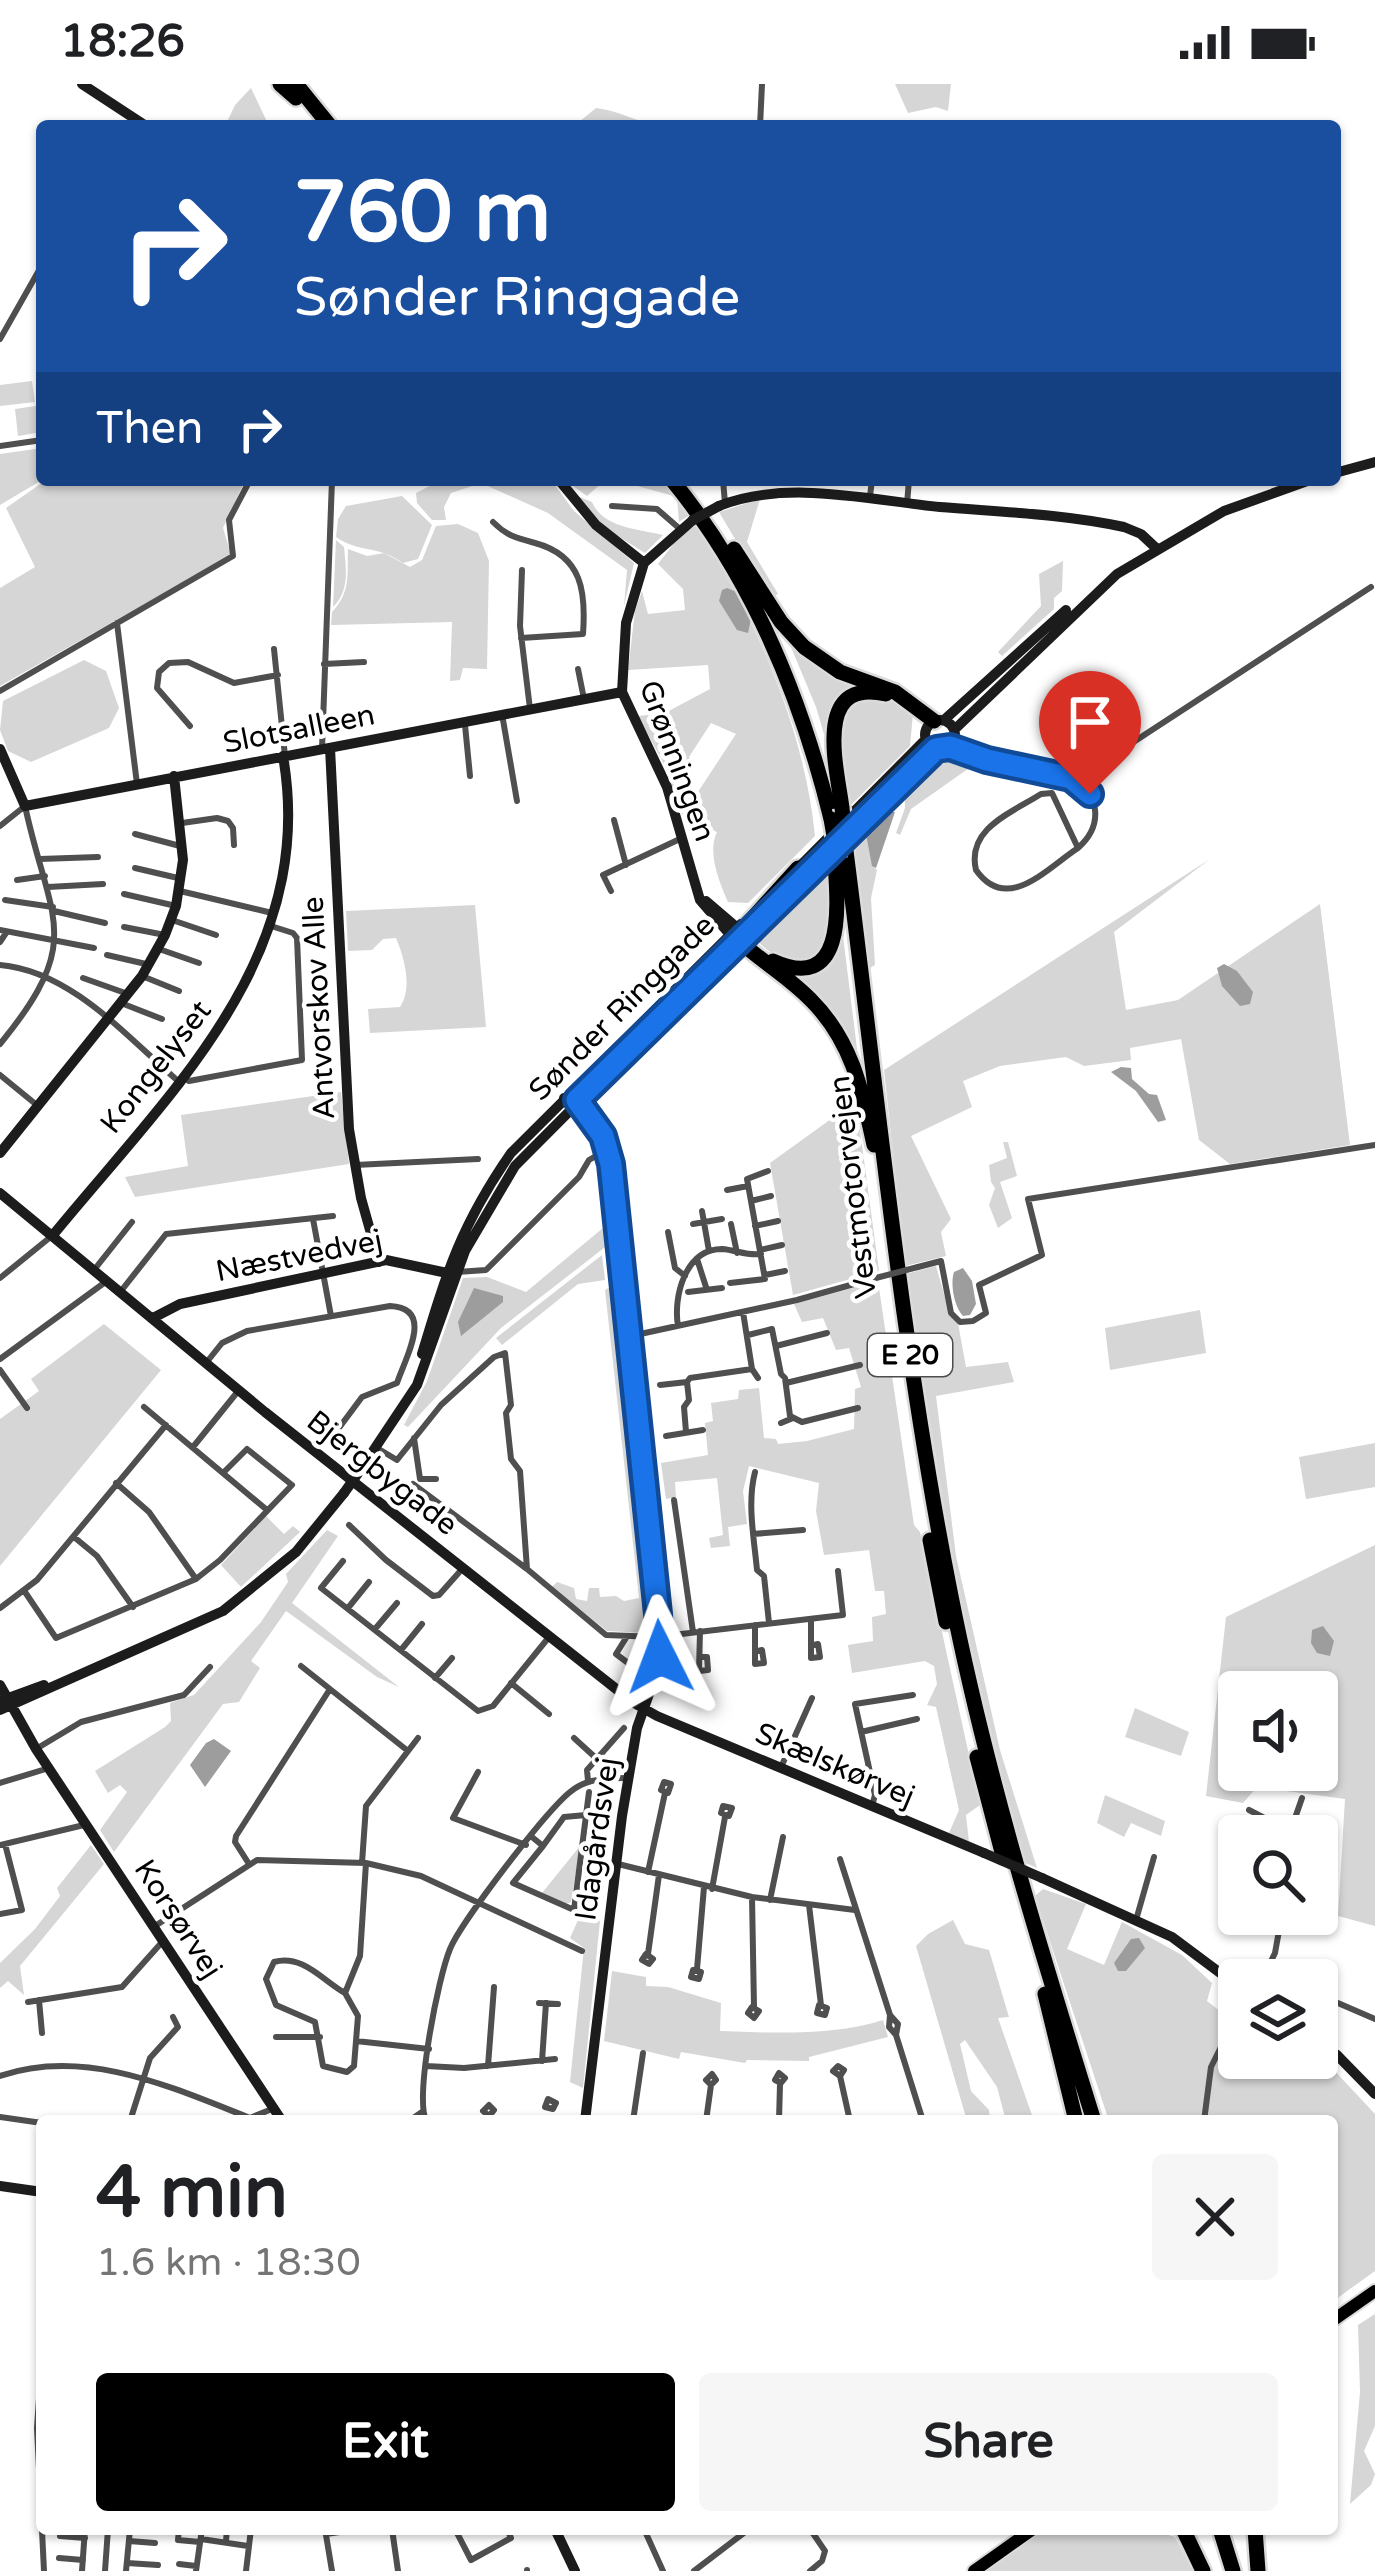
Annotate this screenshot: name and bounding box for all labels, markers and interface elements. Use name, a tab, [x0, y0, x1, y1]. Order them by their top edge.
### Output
text: 18:26	[60, 15, 185, 69]
text: 760 m	[294, 163, 551, 264]
icon: right	[96, 168, 252, 324]
text: Sønder Ringgade	[294, 265, 740, 330]
icon: right	[227, 396, 293, 462]
text: Then	[96, 402, 203, 456]
pin	[1039, 671, 1141, 794]
street label: Grønningen	[631, 676, 723, 846]
icon: arrive	[1057, 689, 1123, 755]
street label: Slotsalleen	[220, 696, 378, 762]
street label: Antvorskov Alle	[295, 896, 343, 1120]
street label: Sønder Ringgade	[521, 907, 723, 1109]
street label: Kongelyset	[92, 993, 220, 1141]
street label: Vestmotorvejen	[821, 1074, 885, 1300]
street label: Næstvedvej	[213, 1222, 385, 1290]
road number: E 20	[868, 1334, 952, 1376]
street label: Bjergbygade	[299, 1403, 465, 1543]
position arrow	[597, 1594, 723, 1720]
map controls	[1218, 1671, 1338, 2079]
button: sound	[1218, 1671, 1338, 1791]
street label: Skælskørvej	[750, 1715, 920, 1815]
street label: Idagårdsvej	[567, 1755, 627, 1923]
button: search	[1218, 1815, 1338, 1935]
street label: Korsørvej	[126, 1853, 230, 1985]
button: layers	[1218, 1959, 1338, 2079]
text: 4 min	[96, 2150, 288, 2237]
button: close	[1152, 2154, 1278, 2280]
text: 1.6 km · 18:30	[96, 2239, 361, 2286]
button: Exit	[96, 2373, 675, 2511]
button: Share	[699, 2373, 1278, 2511]

